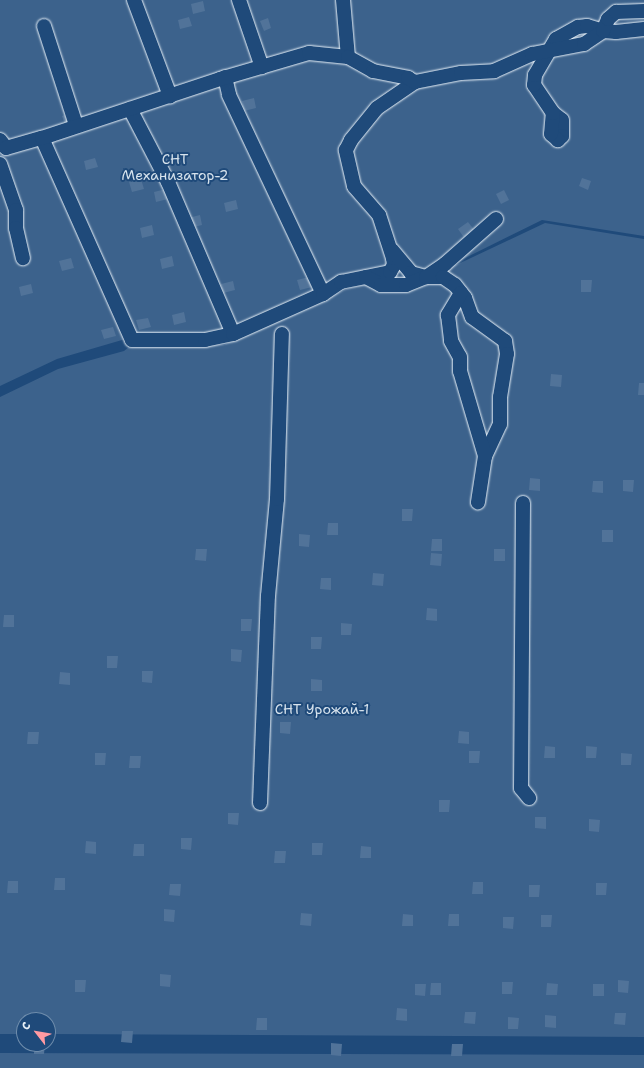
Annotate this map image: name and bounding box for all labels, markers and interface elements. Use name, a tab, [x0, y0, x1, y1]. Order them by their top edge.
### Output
park label: СНТ Механизатор-2	[122, 151, 228, 184]
park label: СНТ Урожай-1	[275, 701, 369, 717]
north arrow	[16, 1012, 56, 1052]
text: С	[18, 1019, 34, 1033]

